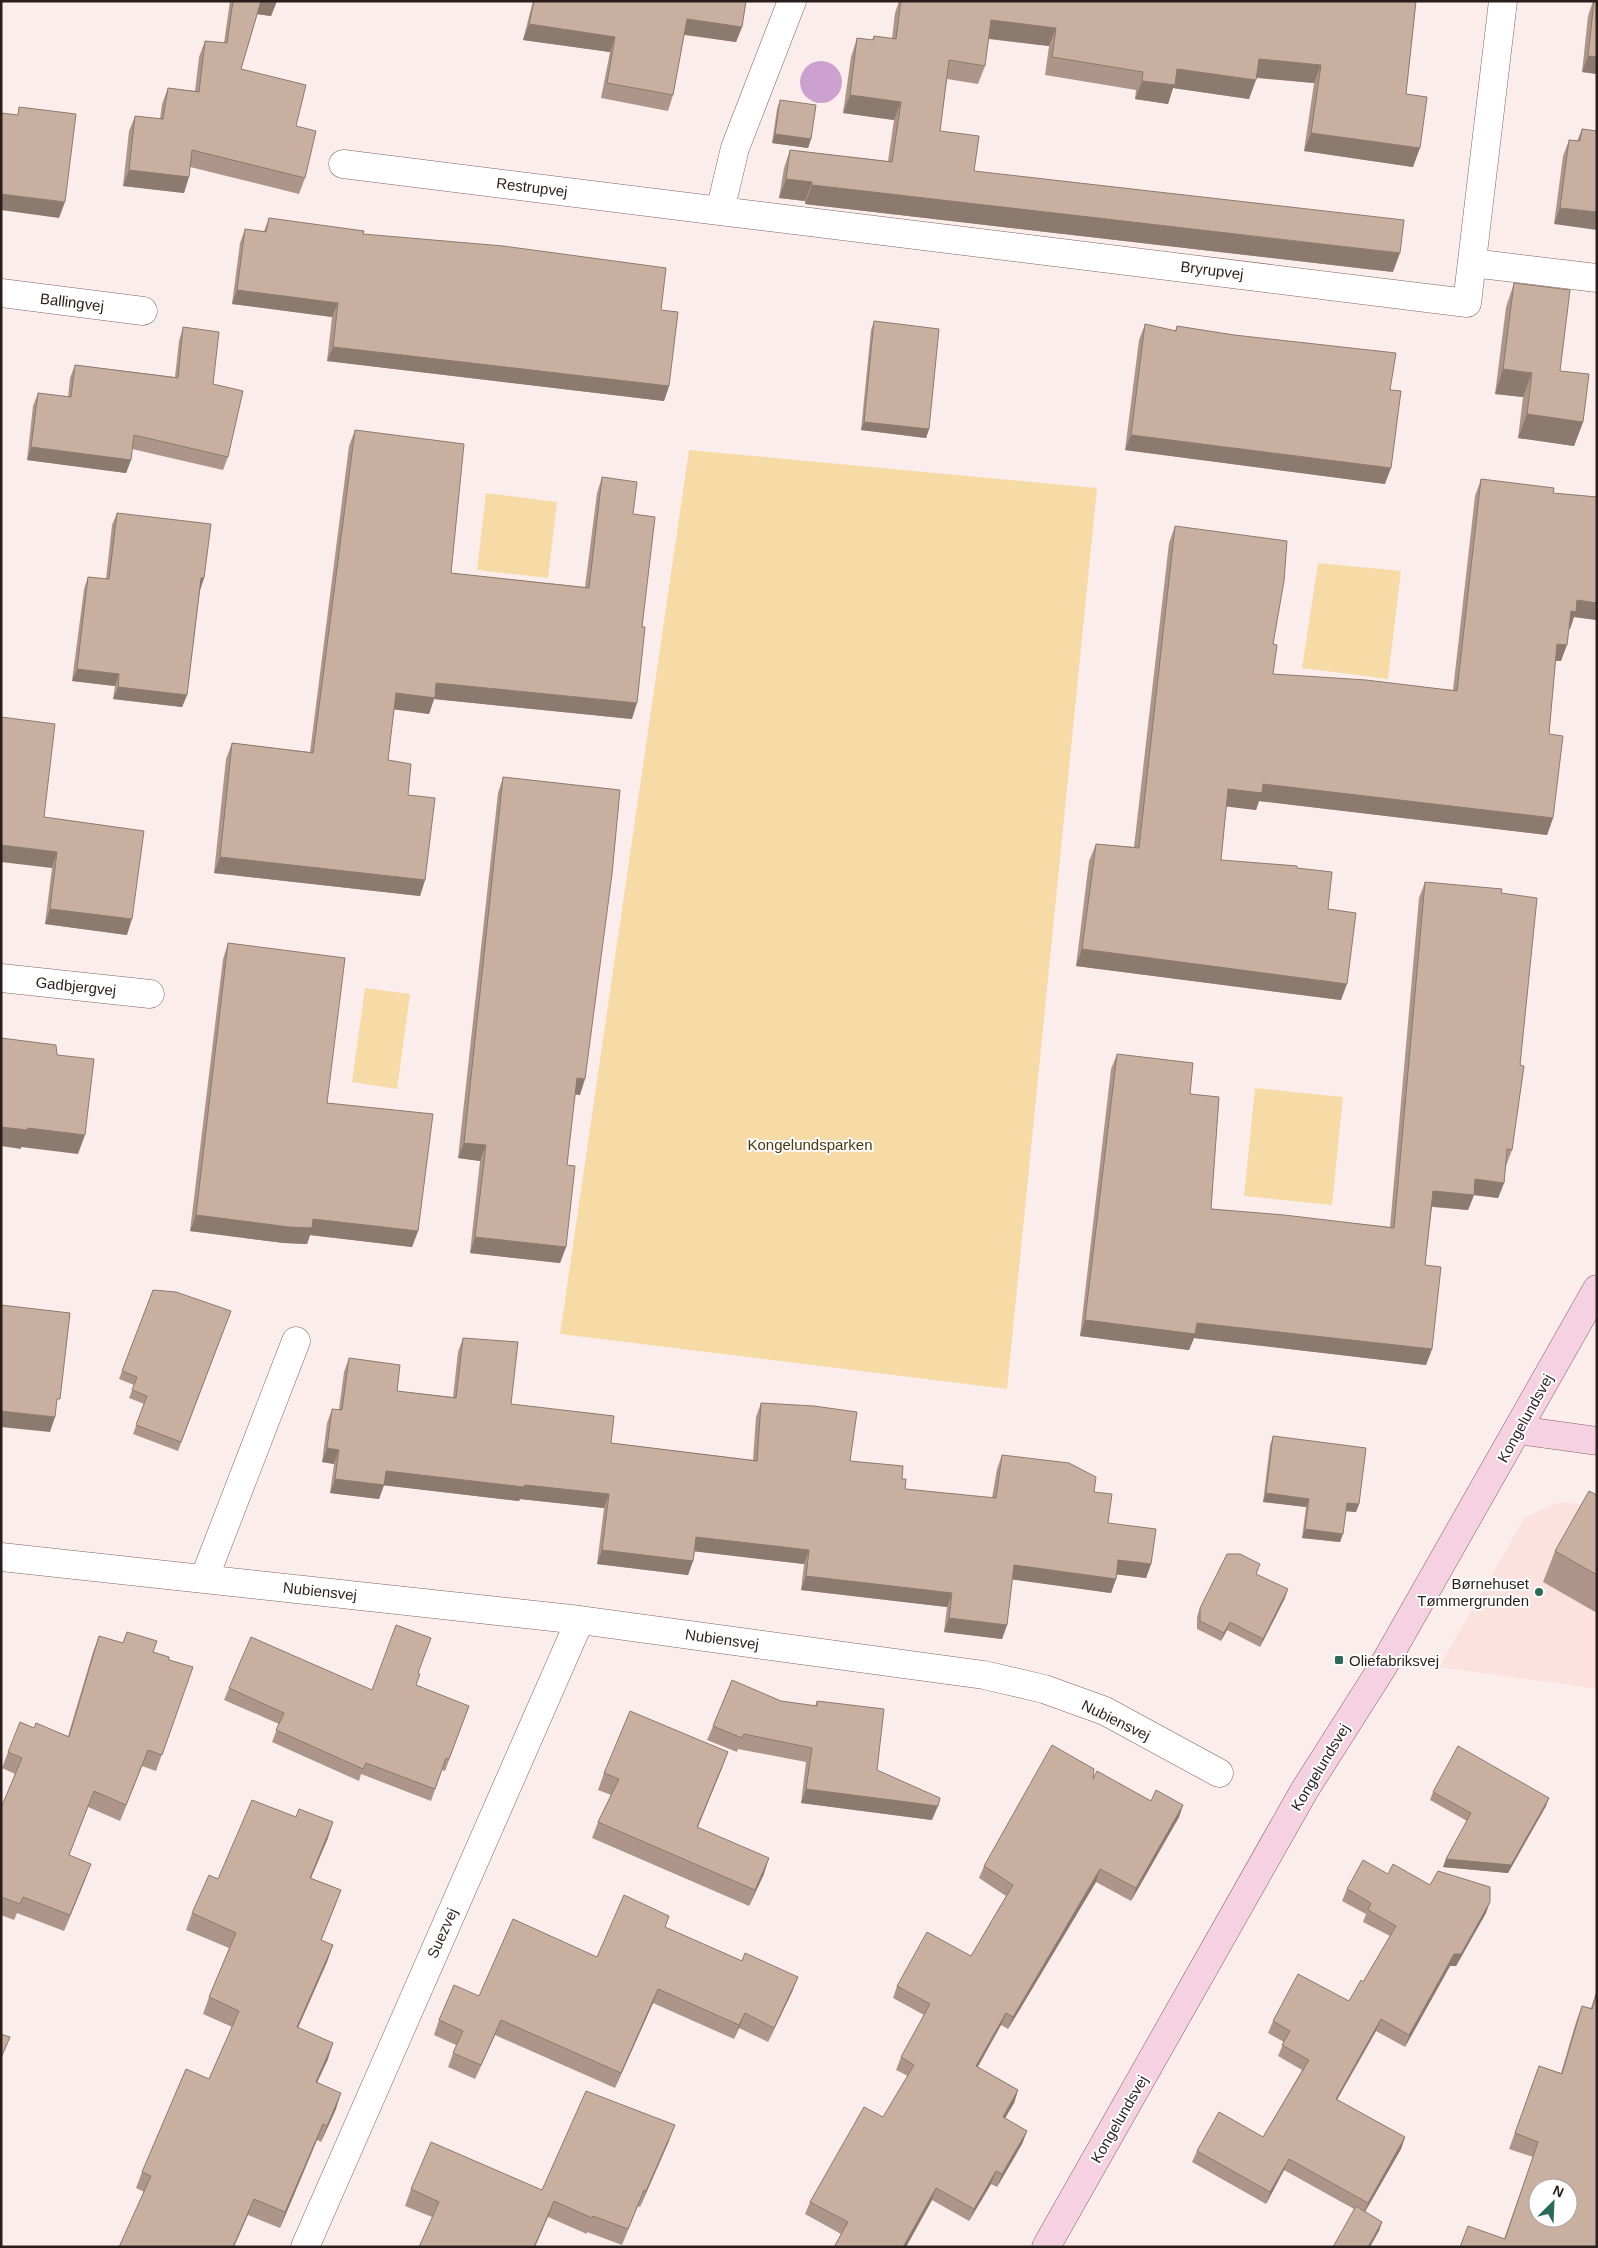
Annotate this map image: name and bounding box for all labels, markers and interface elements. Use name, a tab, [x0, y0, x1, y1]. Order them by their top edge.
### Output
street label: Restrupvej	[495, 174, 569, 200]
street label: Bryrupvej	[1180, 258, 1244, 282]
street label: Ballingvej	[39, 290, 105, 314]
street label: Gadbjergvej	[35, 973, 117, 999]
park label: Kongelundsparken	[747, 1136, 873, 1153]
street label: Kongelundsvej	[1494, 1371, 1556, 1465]
place label: Børnehuset Tømmergrunden	[1417, 1575, 1530, 1609]
street label: Nubiensvej	[282, 1579, 358, 1603]
marker: Børnehuset Tømmergrunden	[1533, 1586, 1545, 1598]
street label: Nubiensvej	[684, 1625, 760, 1653]
place label: Oliefabriksvej	[1349, 1652, 1439, 1669]
marker: Oliefabriksvej	[1333, 1654, 1345, 1666]
street label: Nubiensvej	[1079, 1696, 1153, 1744]
street label: Kongelundsvej	[1287, 1720, 1353, 1814]
street label: Suezvej	[423, 1905, 461, 1961]
street label: Kongelundsvej	[1087, 2072, 1151, 2166]
north arrow	[1528, 2178, 1578, 2228]
text: N	[1550, 2182, 1566, 2200]

